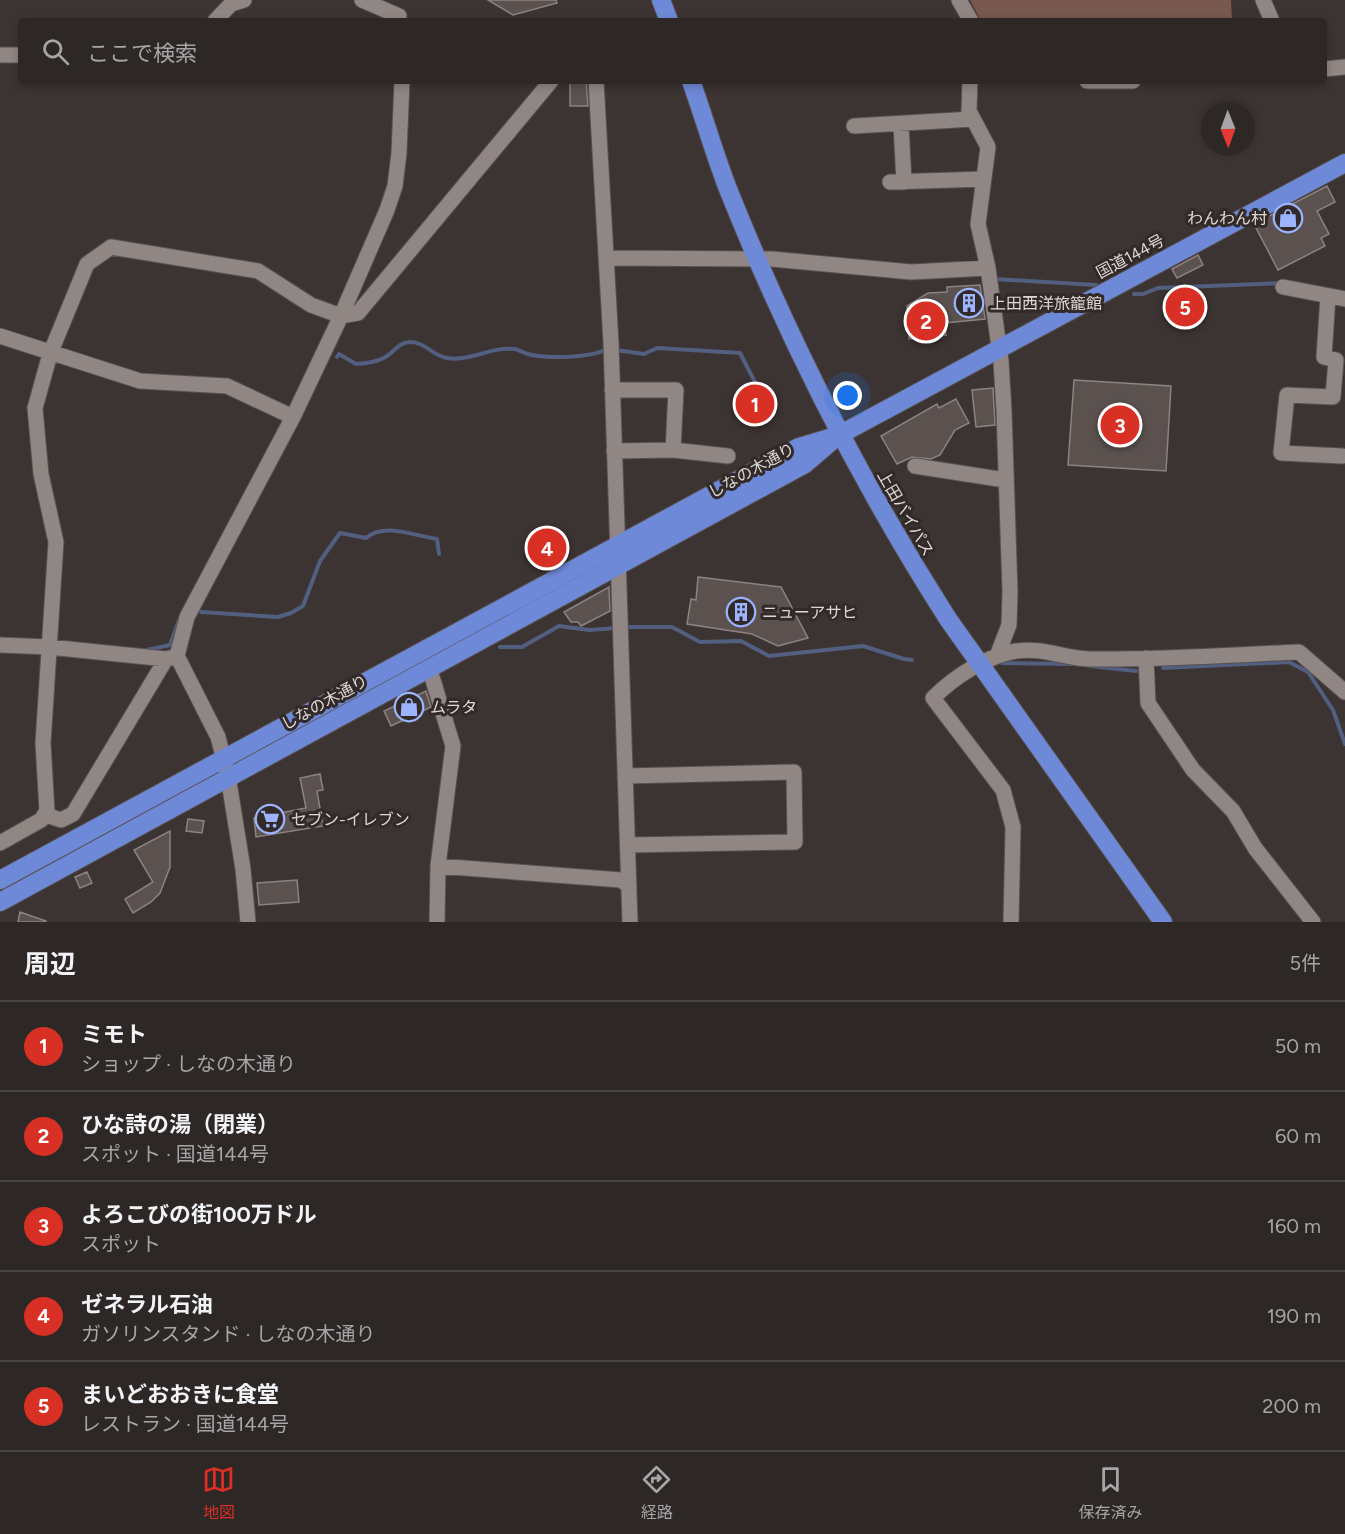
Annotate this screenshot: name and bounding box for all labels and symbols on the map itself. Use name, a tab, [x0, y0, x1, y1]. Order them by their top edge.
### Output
north arrow	[1201, 102, 1255, 156]
shop icon: わんわん村	[1272, 202, 1304, 234]
place label: わんわん村	[1187, 209, 1267, 228]
street label: 国道144号	[1093, 231, 1168, 282]
pin: 5	[1166, 284, 1204, 330]
building icon: 上田西洋旅籠館	[953, 287, 985, 319]
place label: 上田西洋旅籠館	[990, 294, 1102, 313]
pin: 2	[906, 298, 946, 344]
your location	[833, 381, 862, 410]
pin: 1	[736, 382, 774, 426]
pin: 3	[1100, 402, 1140, 448]
street label: しなの木通り	[705, 439, 798, 502]
street label: 上田バイパス	[873, 467, 938, 559]
pin: 4	[528, 526, 566, 570]
building icon: ニューアサヒ	[725, 596, 757, 628]
place label: ニューアサヒ	[762, 603, 857, 622]
street label: しなの木通り	[278, 671, 371, 734]
shop icon: ムラタ	[393, 691, 425, 723]
place label: ムラタ	[430, 698, 477, 717]
supermarket icon: セブン-イレブン	[254, 803, 286, 835]
place label: セブン-イレブン	[291, 810, 410, 829]

